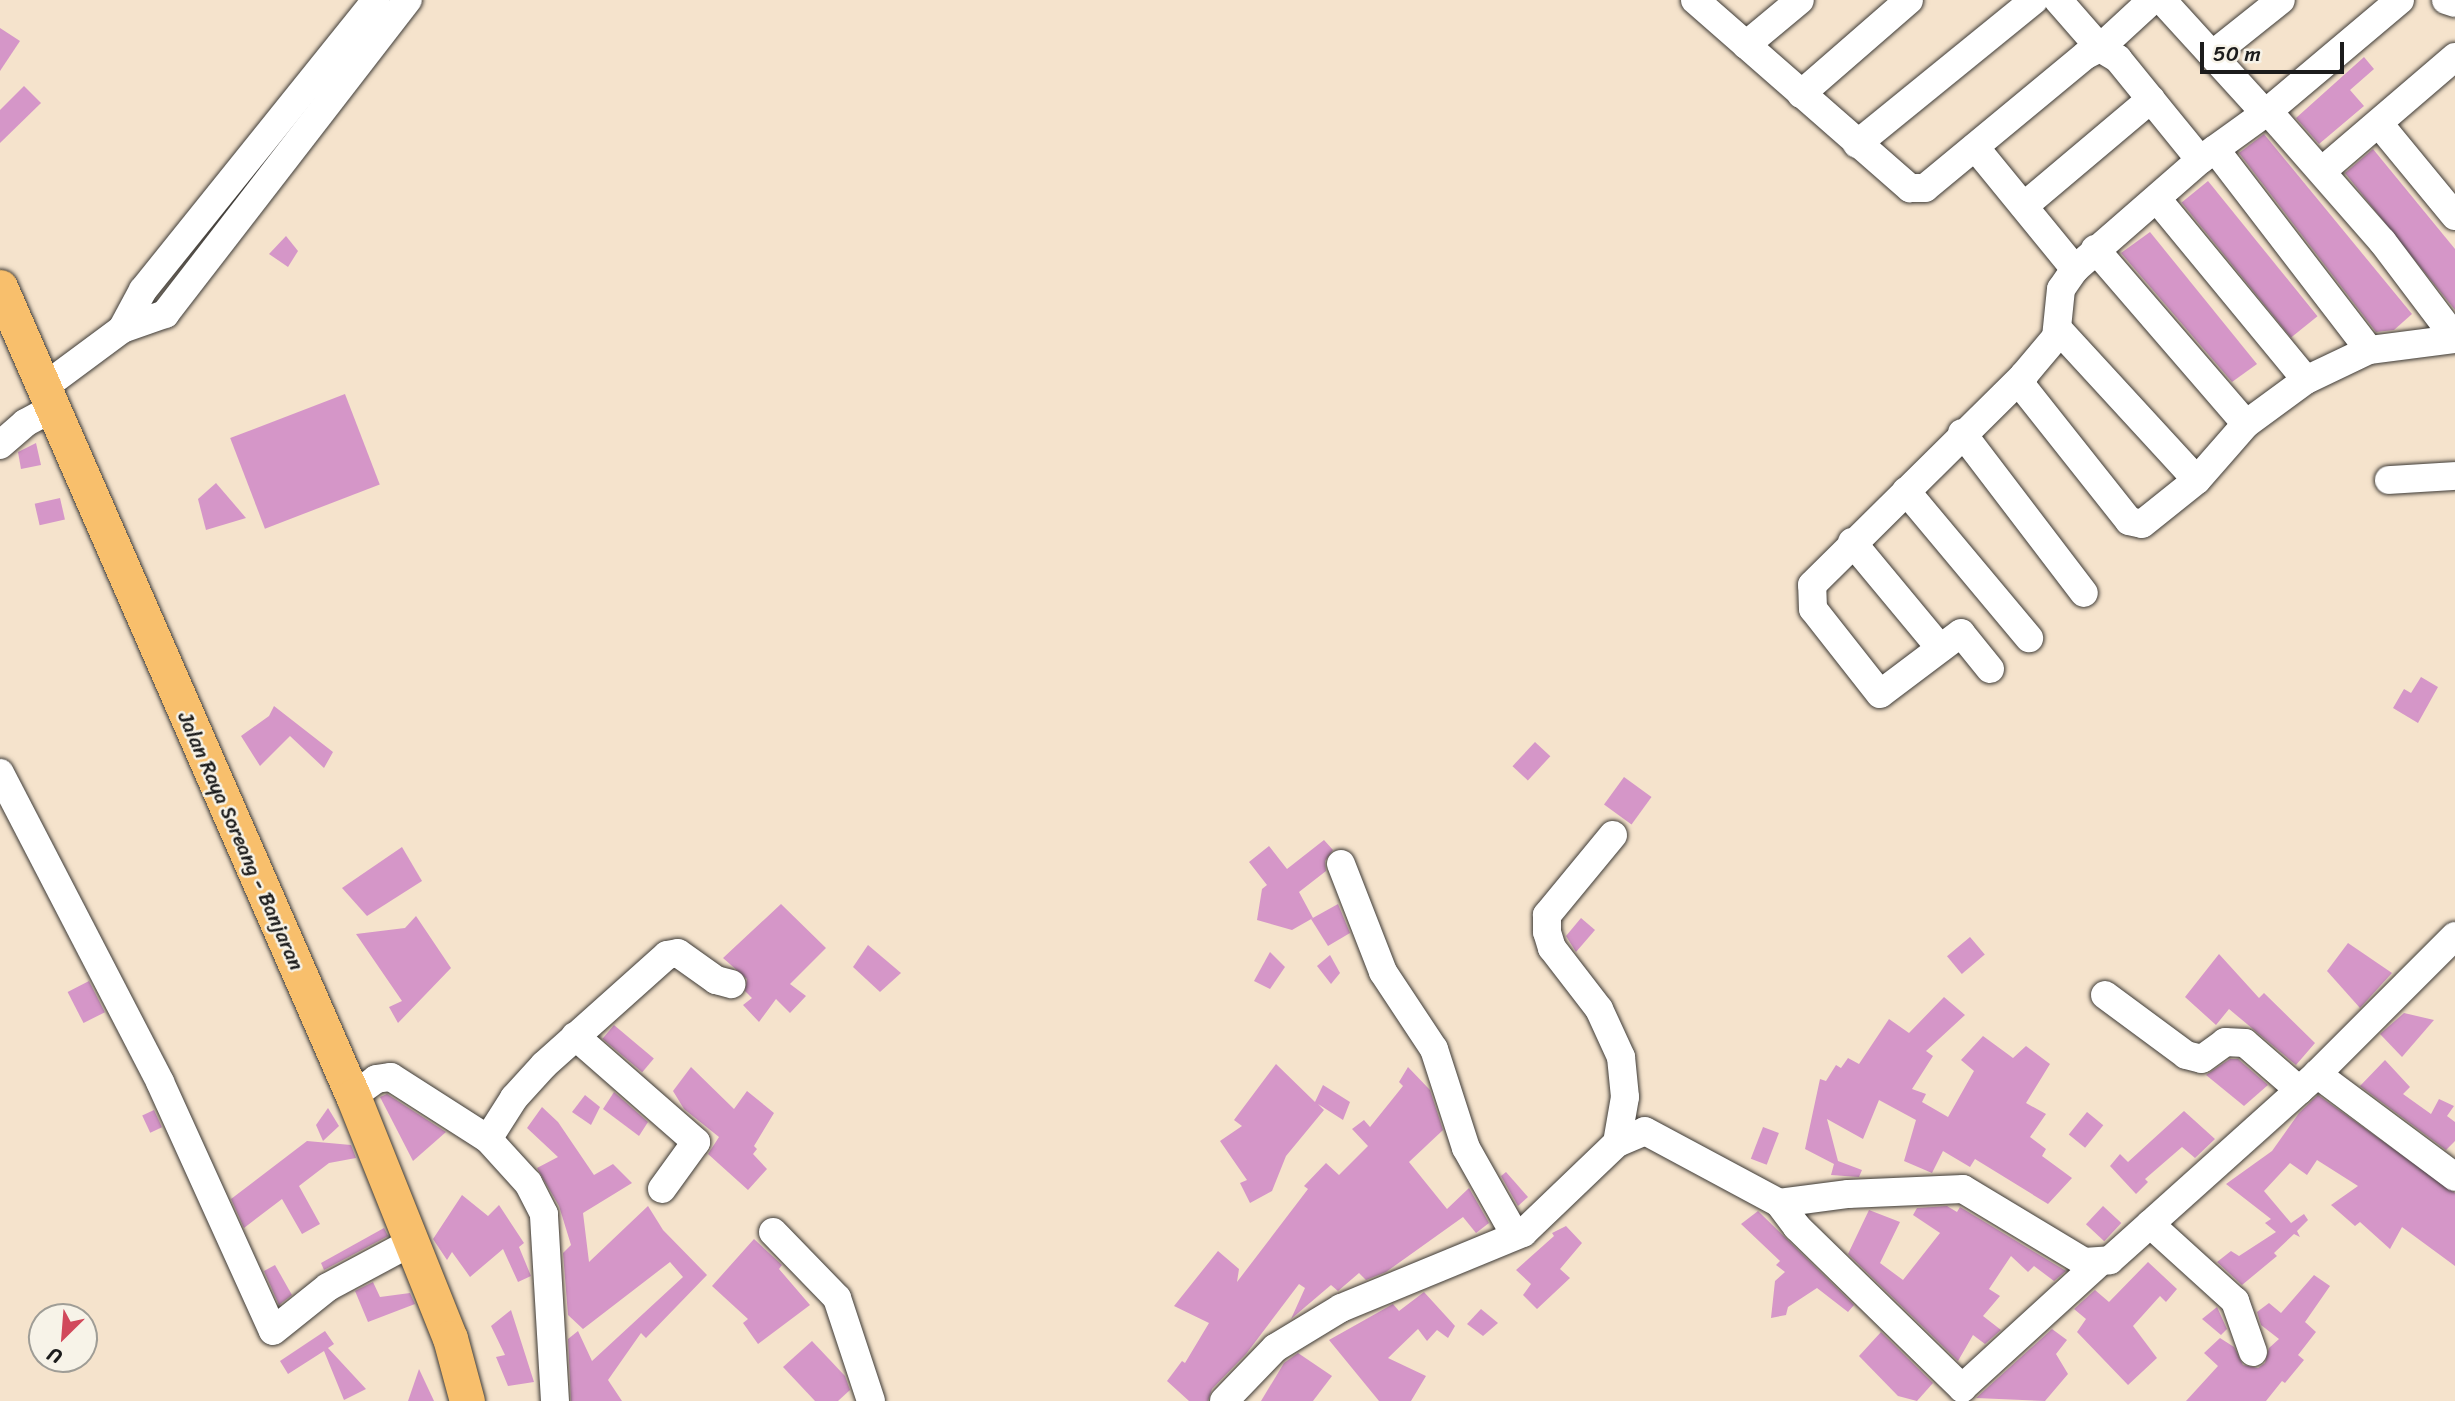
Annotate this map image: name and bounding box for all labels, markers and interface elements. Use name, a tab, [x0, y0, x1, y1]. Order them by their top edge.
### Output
scale bar	[2203, 28, 2346, 72]
text: 50 m	[2213, 35, 2261, 73]
street label: Jalan Raya Soreang - Banjaran	[172, 707, 310, 975]
north arrow	[28, 1303, 98, 1373]
text: U	[42, 1338, 67, 1373]

